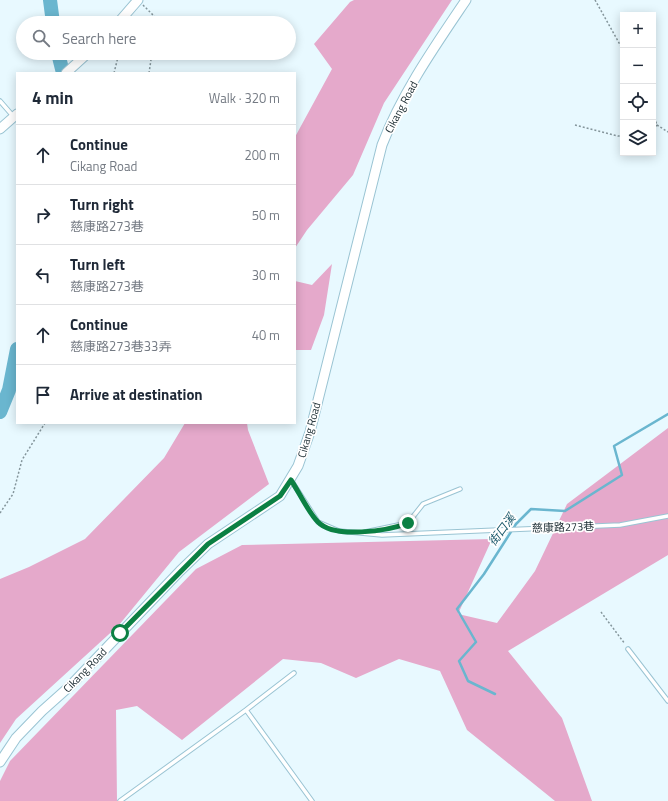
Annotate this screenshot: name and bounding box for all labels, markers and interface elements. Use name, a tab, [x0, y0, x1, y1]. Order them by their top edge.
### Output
map controls	[620, 12, 656, 156]
button: +	[620, 12, 656, 48]
search box	[16, 16, 296, 60]
icon: search	[30, 27, 52, 49]
text: Search here	[62, 27, 136, 50]
button: −	[620, 48, 656, 84]
street label: Cikang Road	[381, 78, 422, 136]
button: locate	[620, 84, 656, 120]
text: 4 min	[32, 85, 73, 111]
text: Walk · 320 m	[209, 88, 280, 108]
button: layers	[620, 120, 656, 156]
text: Continue	[70, 133, 128, 156]
icon: ahead	[32, 144, 54, 166]
text: 200 m	[244, 145, 280, 165]
text: Cikang Road	[70, 156, 137, 176]
text: Turn right	[70, 193, 134, 216]
icon: right	[32, 204, 54, 226]
text: 50 m	[252, 205, 280, 225]
text: 慈康路273巷	[70, 216, 144, 236]
text: Turn left	[70, 253, 125, 276]
icon: left	[32, 264, 54, 286]
text: 30 m	[252, 265, 280, 285]
text: 慈康路273巷	[70, 276, 144, 296]
text: Continue	[70, 313, 128, 336]
icon: ahead	[32, 324, 54, 346]
text: 40 m	[252, 325, 280, 345]
text: 慈康路273巷33弄	[70, 336, 171, 356]
text: Arrive at destination	[70, 383, 203, 406]
icon: arrive	[32, 384, 54, 406]
street label: Cikang Road	[293, 400, 325, 460]
water label: 街口溪	[483, 508, 521, 550]
route end	[399, 514, 417, 532]
street label: 慈康路273巷	[531, 518, 595, 536]
route start	[111, 624, 129, 642]
street label: Cikang Road	[59, 644, 111, 696]

